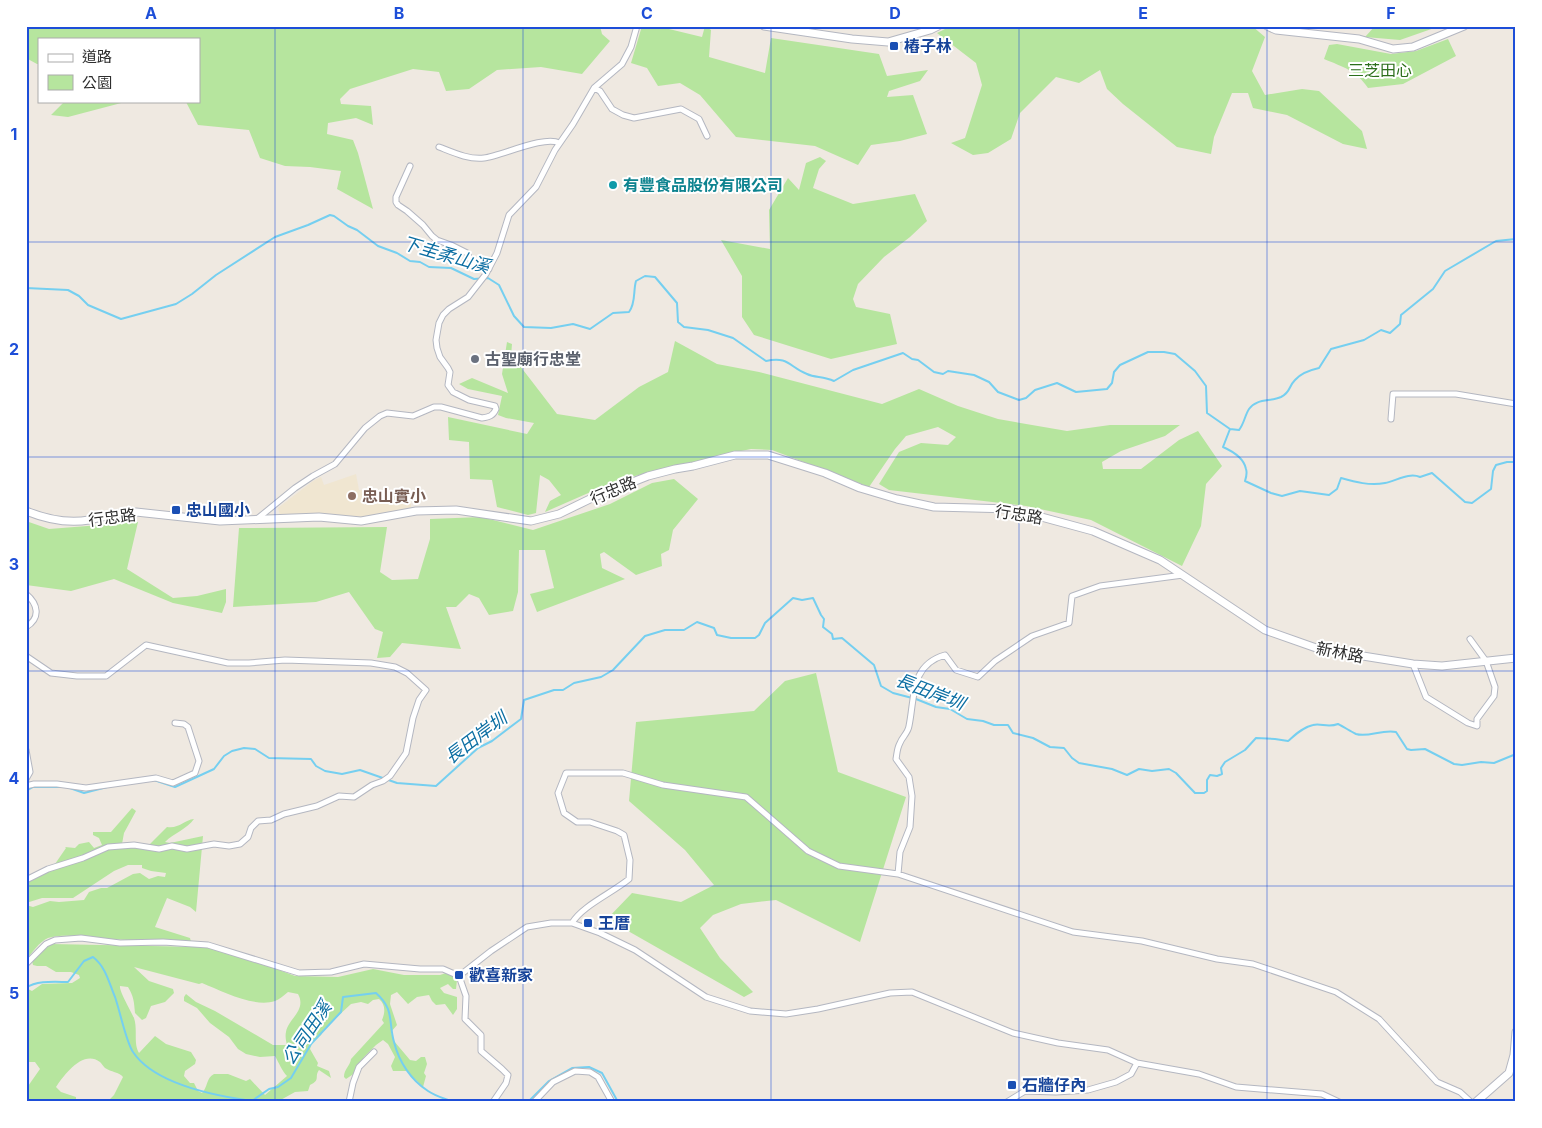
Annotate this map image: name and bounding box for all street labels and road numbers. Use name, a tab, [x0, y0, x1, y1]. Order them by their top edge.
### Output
street label: 行忠路	[587, 471, 639, 509]
street label: 行忠路	[994, 500, 1044, 528]
street label: 行忠路	[87, 504, 137, 530]
street label: 新林路	[1315, 638, 1365, 666]

